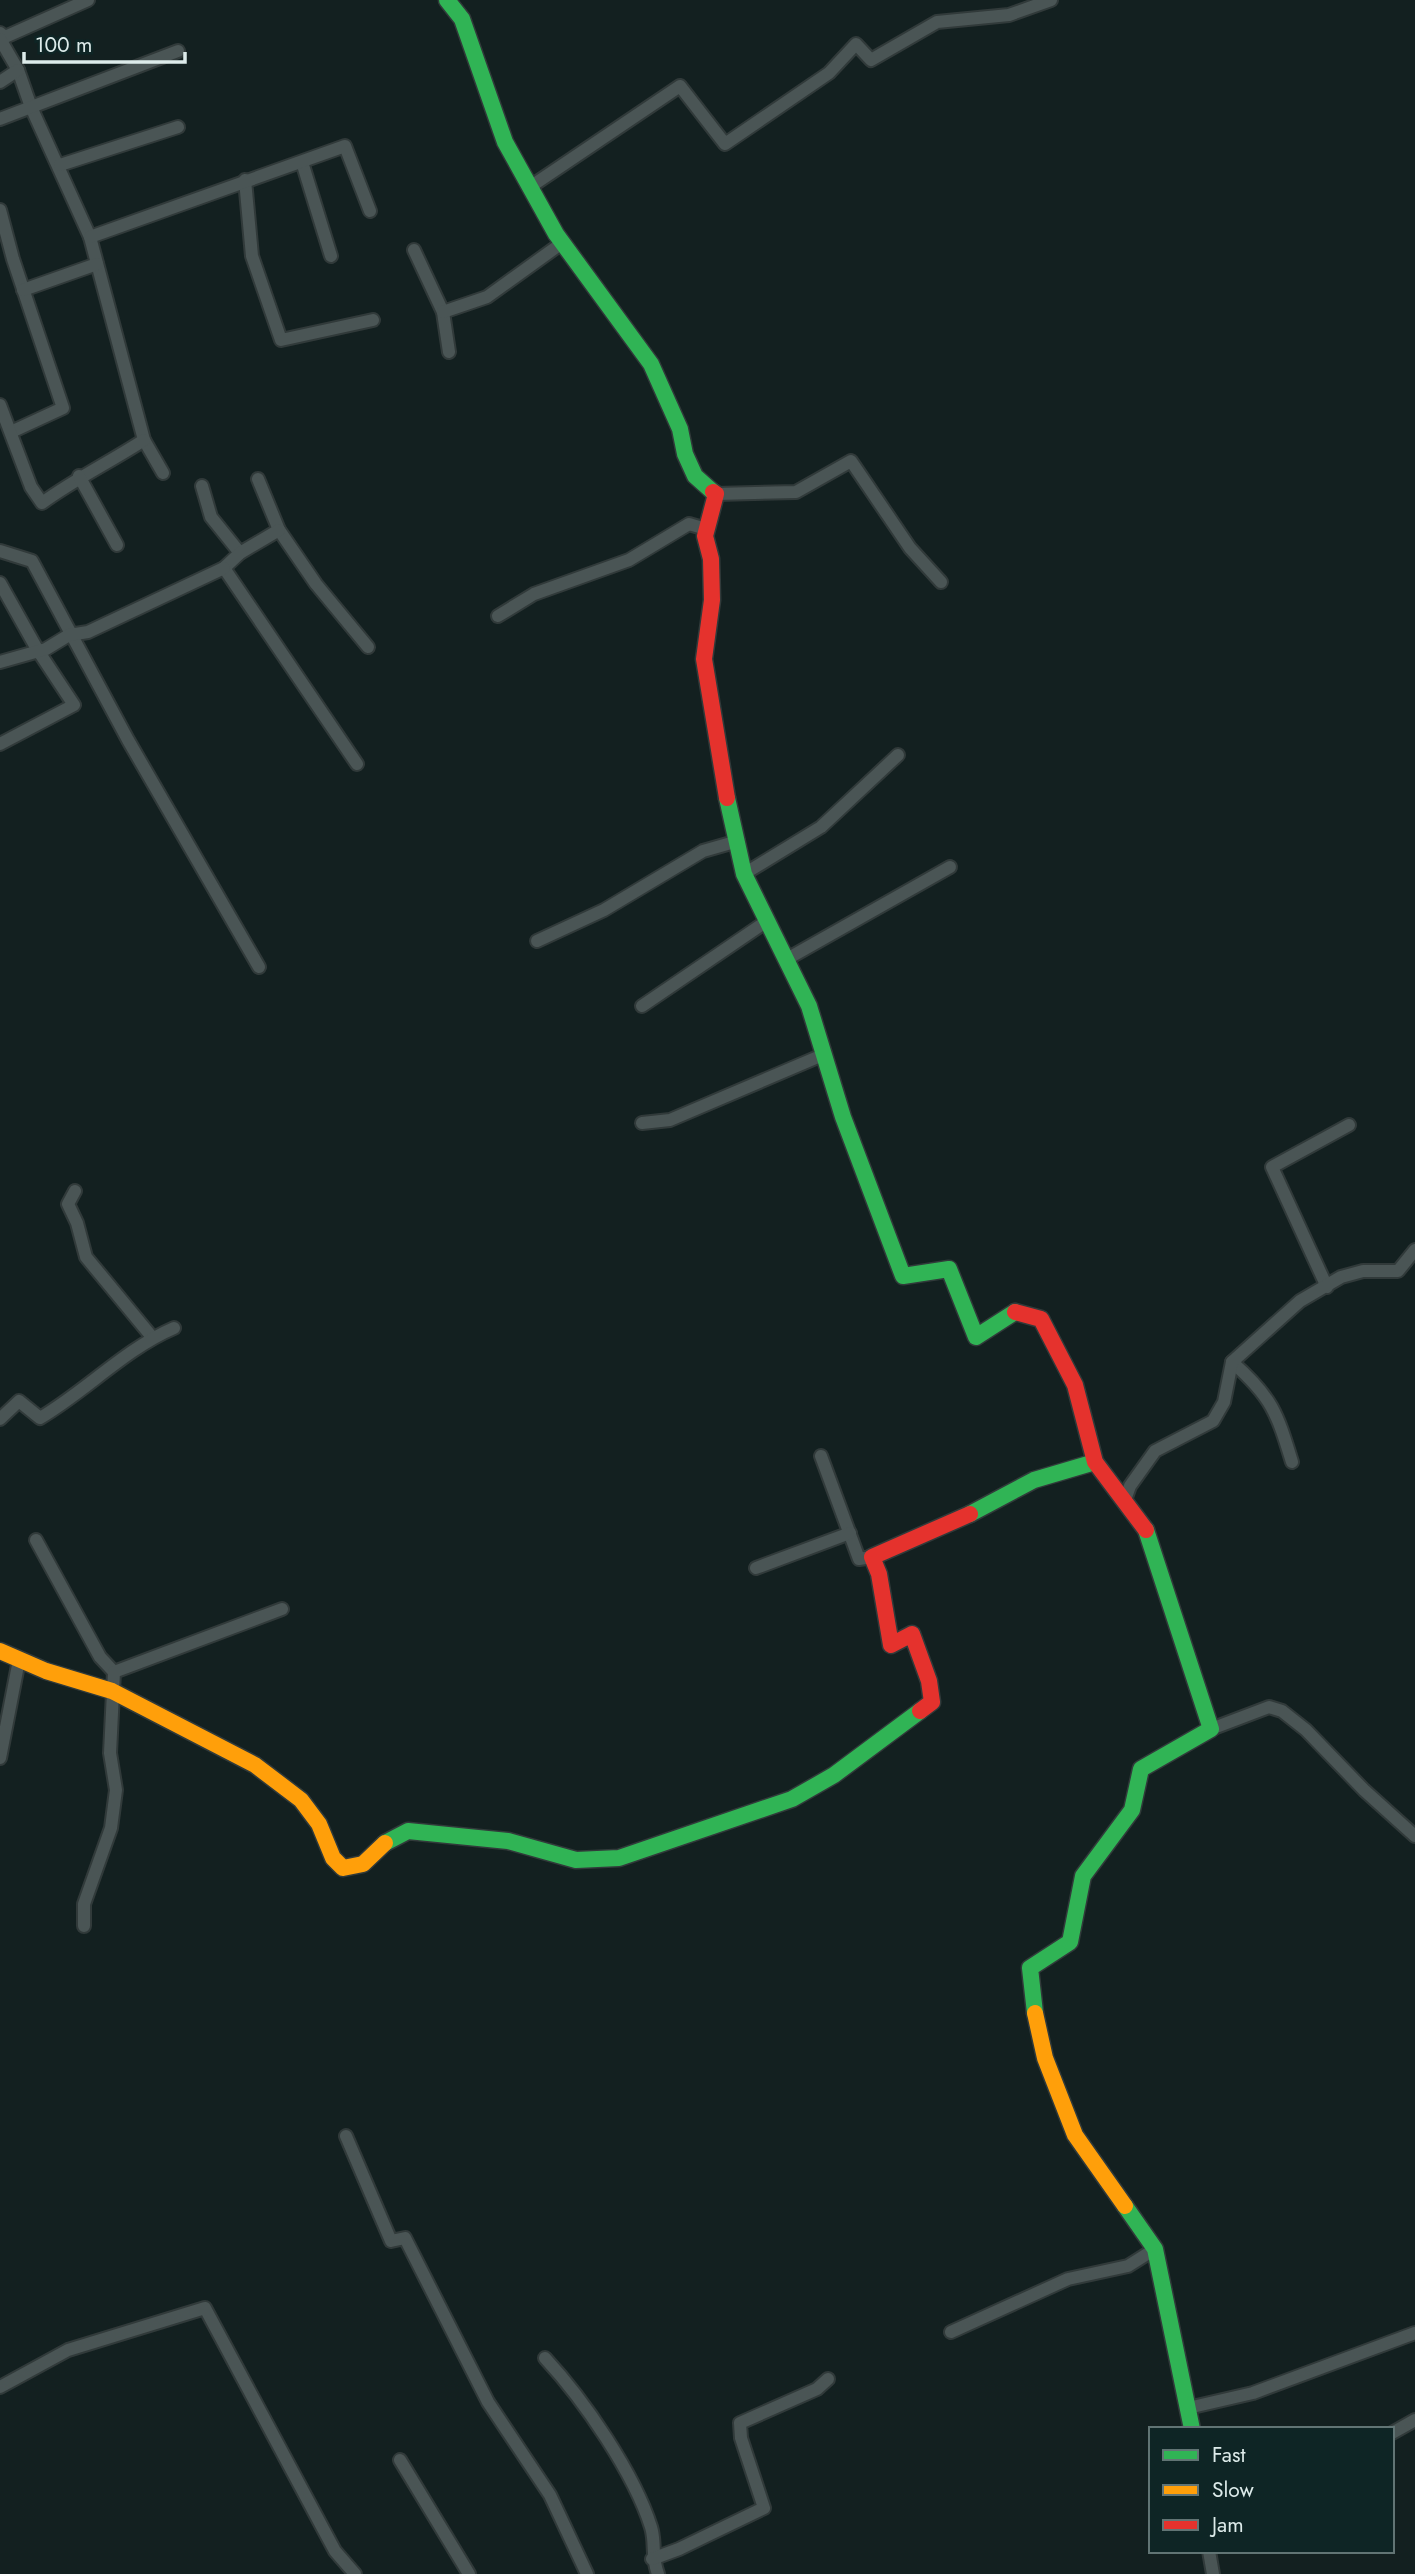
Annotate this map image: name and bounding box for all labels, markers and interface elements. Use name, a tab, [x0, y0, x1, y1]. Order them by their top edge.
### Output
scale bar	[24, 21, 186, 65]
text: 100 m	[35, 30, 92, 60]
legend	[1149, 2427, 1394, 2553]
text: Fast	[1212, 2440, 1245, 2470]
text: Slow	[1212, 2475, 1254, 2505]
text: Jam	[1209, 2510, 1244, 2540]

